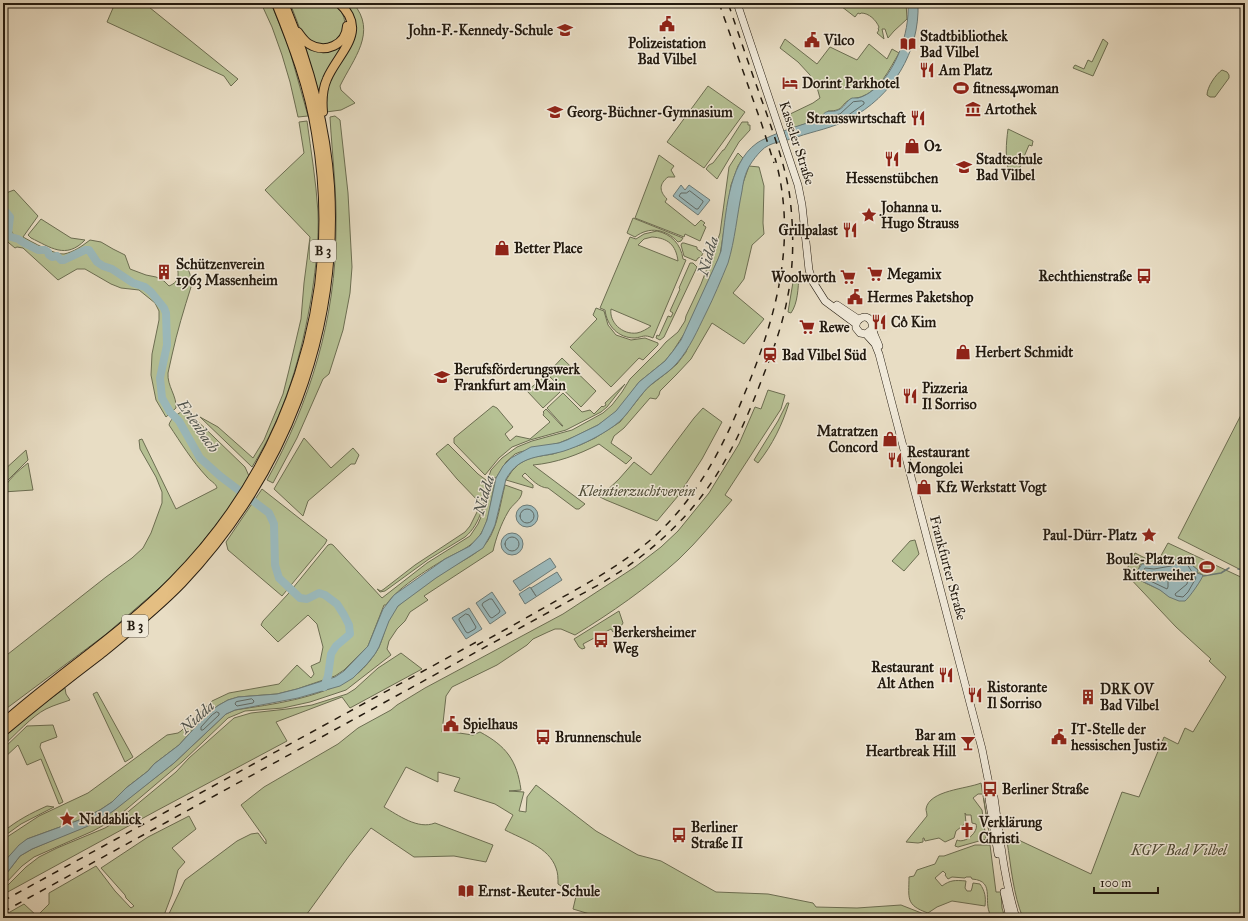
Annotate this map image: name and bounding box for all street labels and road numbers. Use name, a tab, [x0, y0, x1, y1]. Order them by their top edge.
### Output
street label: Kasseler Straße	[775, 99, 819, 187]
road number: B 3	[310, 240, 336, 262]
street label: Frankfurter Straße	[926, 514, 970, 622]
road number: B 3	[122, 615, 148, 637]

